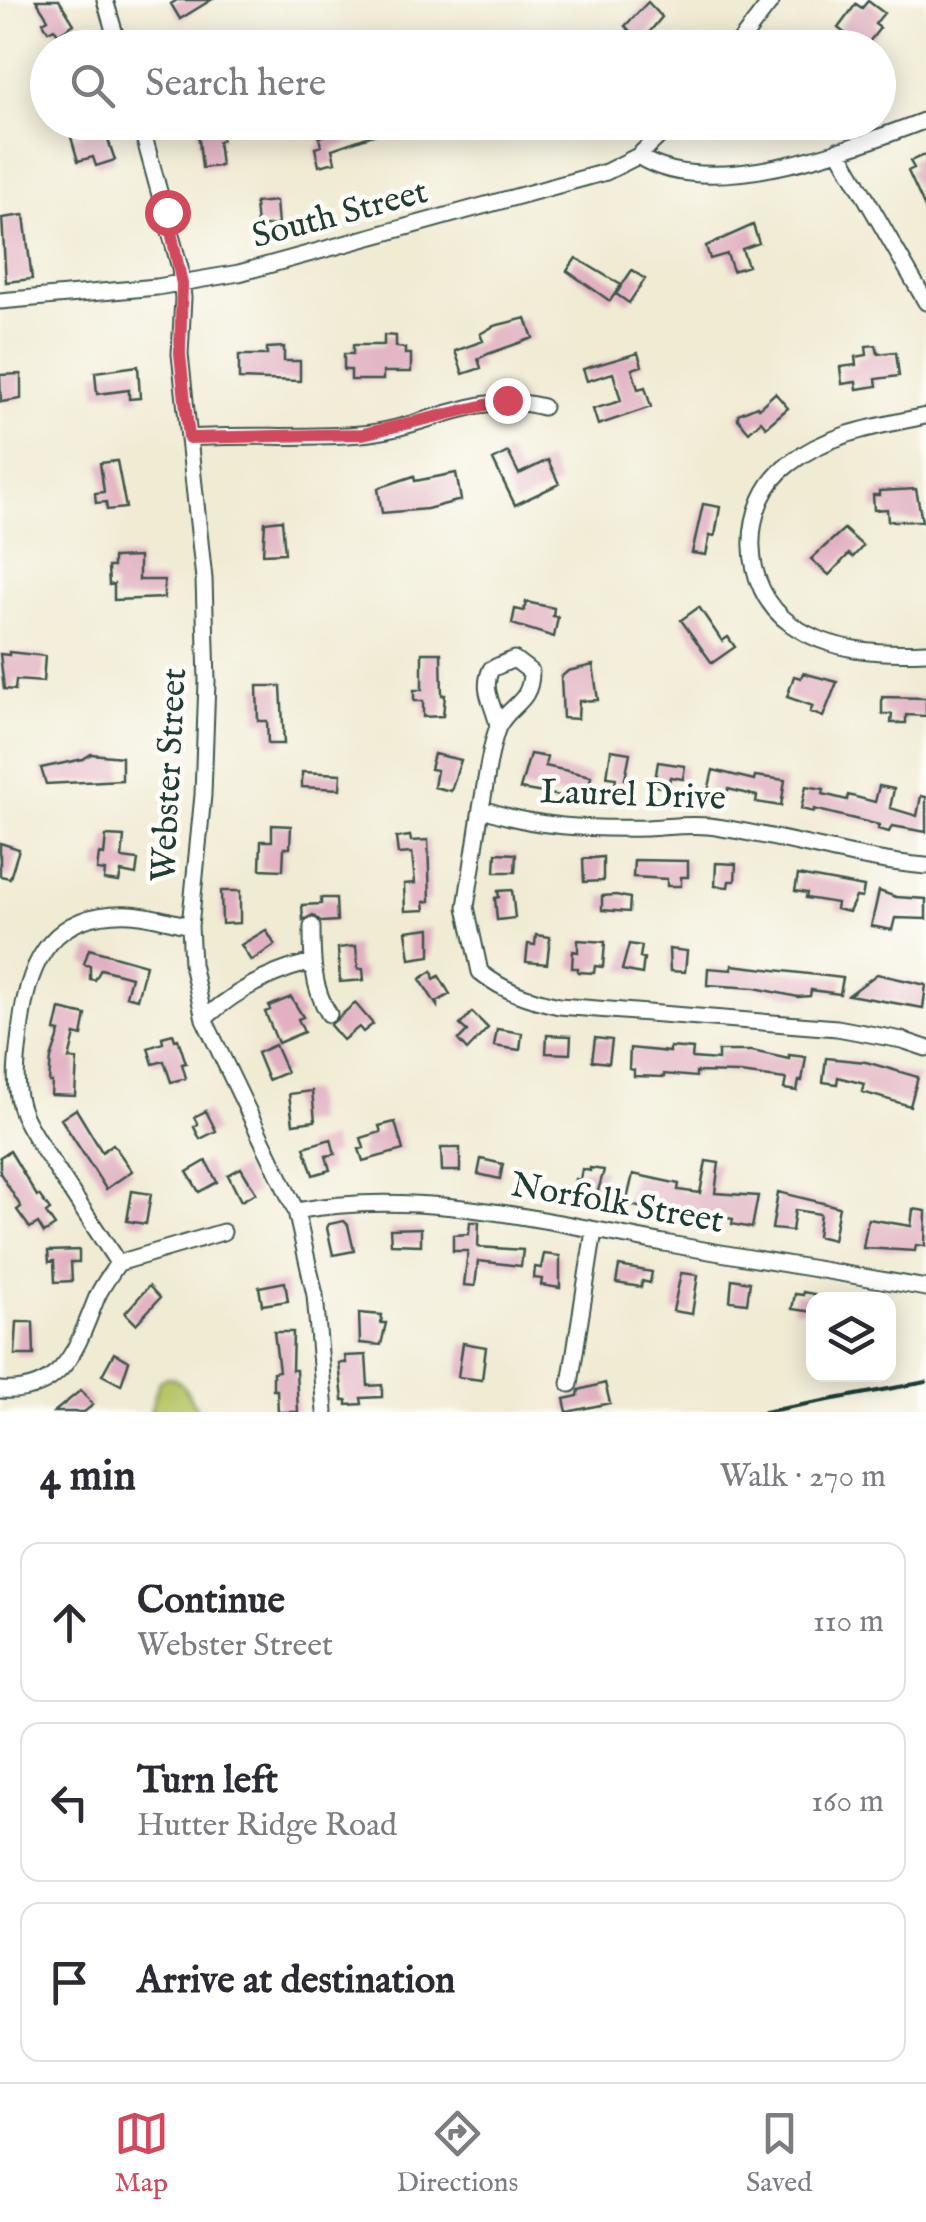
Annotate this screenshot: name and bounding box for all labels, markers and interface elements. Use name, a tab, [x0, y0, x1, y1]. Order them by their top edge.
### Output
search box	[30, 30, 896, 140]
icon: search	[65, 58, 120, 113]
text: Search here	[145, 61, 326, 109]
street label: South Street	[247, 170, 433, 260]
route start	[145, 190, 191, 236]
route end	[485, 378, 531, 424]
street label: Webster Street	[142, 667, 198, 883]
street label: Laurel Drive	[539, 770, 727, 822]
street label: Norfolk Street	[507, 1163, 727, 1245]
map controls	[806, 1292, 896, 1382]
button: layers	[806, 1292, 896, 1382]
text: 4 min	[40, 1451, 136, 1504]
text: Walk · 270 m	[720, 1457, 886, 1498]
text: Continue	[137, 1578, 285, 1626]
icon: ahead	[42, 1595, 97, 1650]
text: 110 m	[813, 1602, 884, 1643]
text: Webster Street	[137, 1626, 333, 1667]
text: Turn left	[137, 1758, 278, 1806]
icon: left	[42, 1775, 97, 1830]
text: 160 m	[811, 1782, 884, 1823]
text: Hutter Ridge Road	[137, 1806, 397, 1847]
icon: arrive	[42, 1955, 97, 2010]
text: Arrive at destination	[137, 1958, 455, 2006]
tab: Map	[114, 2106, 169, 2201]
tab: Directions	[396, 2106, 518, 2201]
tab: Saved	[746, 2106, 812, 2201]

